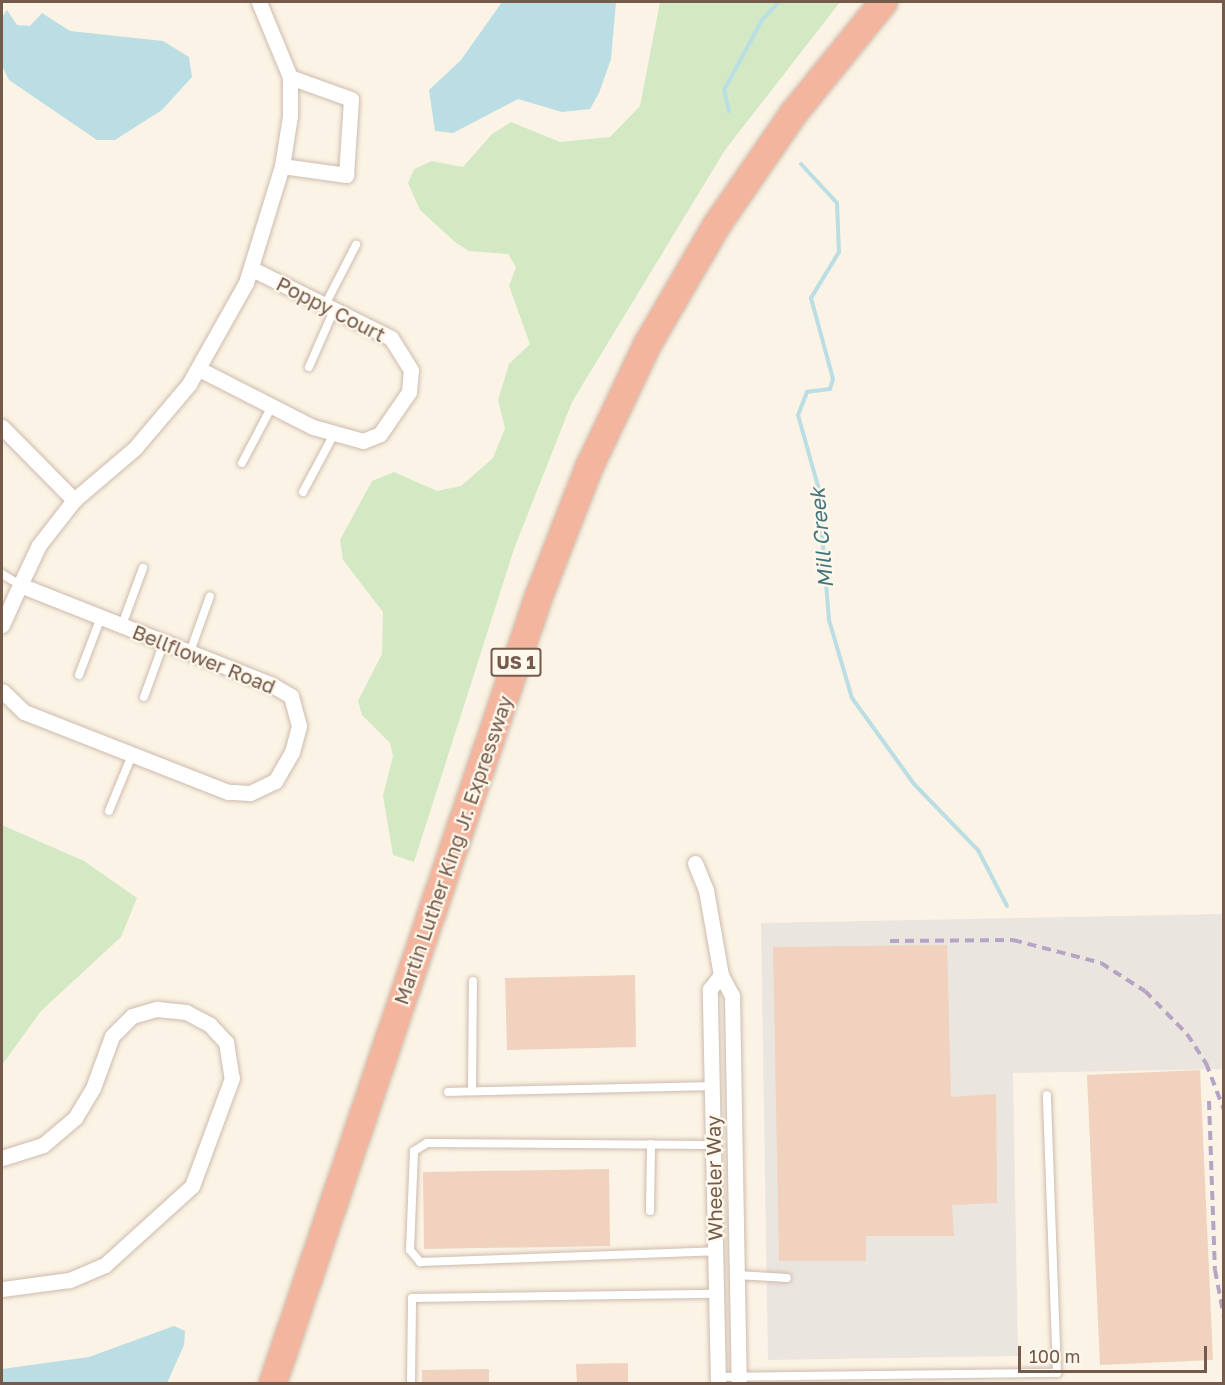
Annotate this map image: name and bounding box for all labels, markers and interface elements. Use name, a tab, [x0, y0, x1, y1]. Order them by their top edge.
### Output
street label: Poppy Court	[272, 271, 390, 347]
water label: Mill Creek	[804, 487, 838, 589]
street label: Bellflower Road	[129, 619, 279, 699]
road number: US 1	[490, 647, 542, 677]
street label: Martin Luther King Jr. Expressway	[389, 692, 517, 1008]
street label: Wheeler Way	[701, 1115, 727, 1241]
scale bar	[1021, 1334, 1210, 1372]
text: 100 m	[1029, 1345, 1080, 1367]

